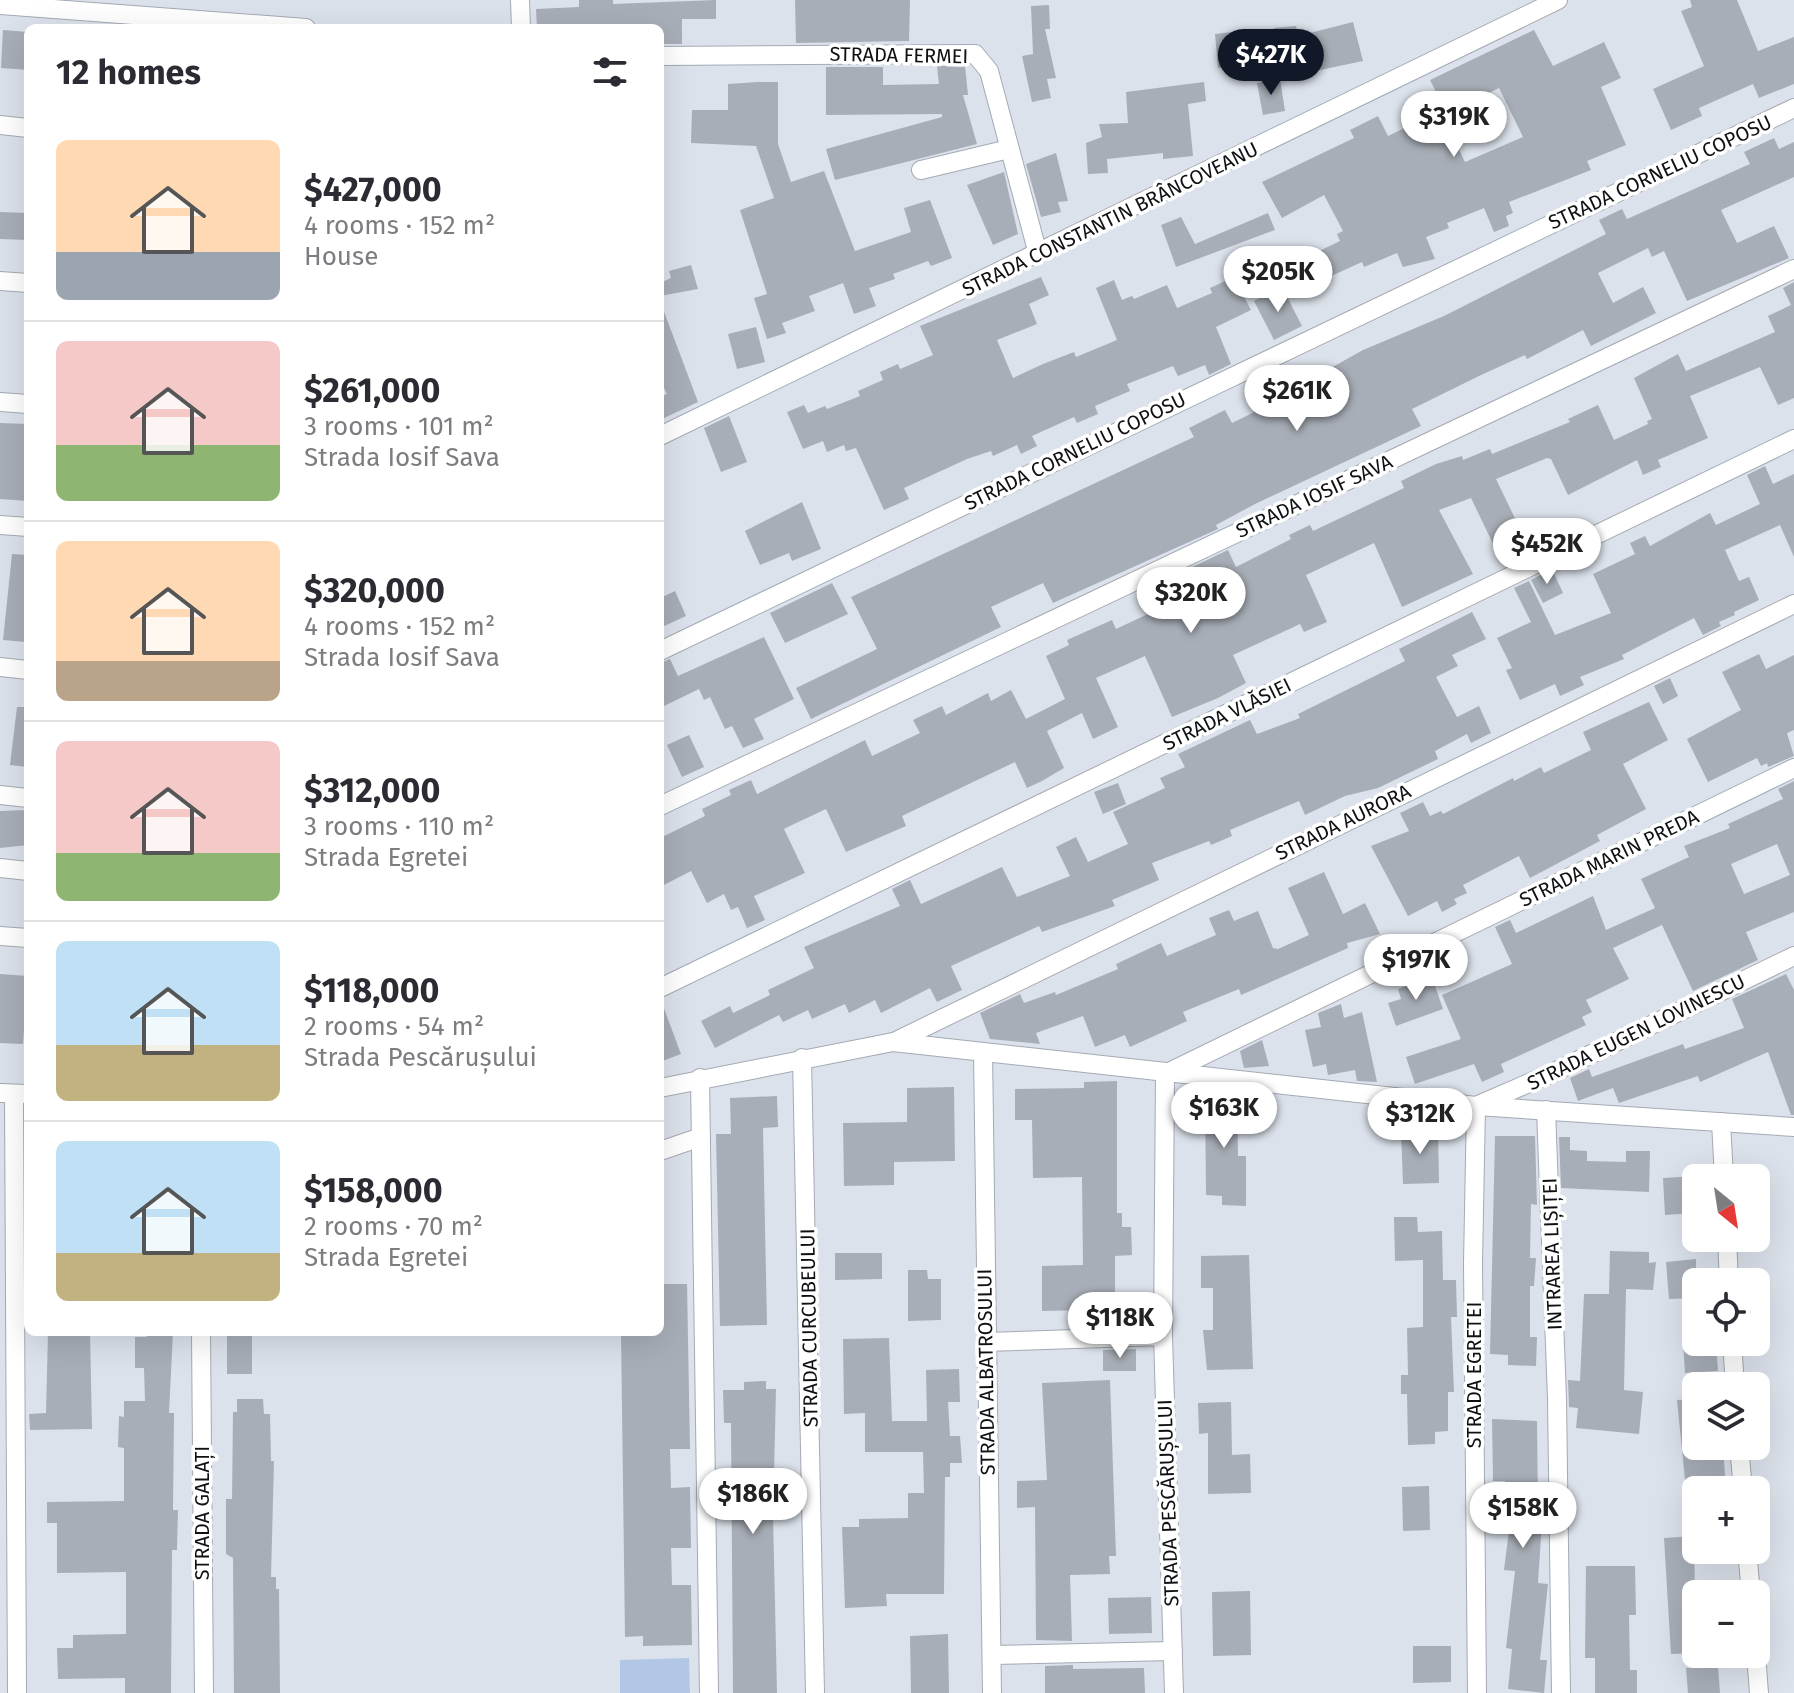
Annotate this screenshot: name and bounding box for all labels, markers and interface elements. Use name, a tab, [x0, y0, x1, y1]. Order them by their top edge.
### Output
pin: $427K	[1215, 29, 1327, 97]
text: $427K	[1236, 39, 1306, 70]
street label: STRADA FERMEI	[830, 42, 968, 68]
icon: filters	[588, 50, 632, 94]
text: 12 homes	[56, 52, 201, 93]
pin: $319K	[1398, 91, 1510, 159]
text: $319K	[1419, 101, 1489, 132]
street label: STRADA CORNELIU COPOSU	[1545, 110, 1775, 234]
street label: STRADA CONSTANTIN BRÂNCOVEANU	[958, 137, 1262, 301]
text: $427,000	[304, 169, 442, 210]
icon: home	[120, 172, 216, 268]
text: 4 rooms · 152 m²	[304, 210, 495, 241]
text: House	[304, 241, 378, 272]
pin: $205K	[1222, 246, 1334, 314]
text: $205K	[1241, 256, 1315, 287]
pin: $261K	[1241, 365, 1353, 433]
text: $261,000	[304, 370, 440, 411]
icon: home	[120, 373, 216, 469]
text: $261K	[1262, 375, 1332, 406]
street label: STRADA CORNELIU COPOSU	[960, 387, 1190, 515]
text: 3 rooms · 101 m²	[304, 411, 494, 442]
text: Strada Iosif Sava	[304, 442, 500, 473]
street label: STRADA IOSIF SAVA	[1232, 449, 1396, 543]
pin: $452K	[1491, 518, 1603, 586]
text: $452K	[1511, 528, 1583, 559]
pin: $320K	[1135, 567, 1247, 635]
text: $320,000	[304, 570, 445, 611]
icon: home	[120, 573, 216, 669]
text: $320K	[1155, 577, 1227, 608]
text: 4 rooms · 152 m²	[304, 611, 495, 642]
text: Strada Iosif Sava	[304, 642, 500, 673]
street label: STRADA VLĂSIEI	[1159, 673, 1295, 755]
text: $312,000	[304, 770, 440, 811]
icon: home	[120, 773, 216, 869]
street label: STRADA AURORA	[1271, 779, 1415, 865]
street label: STRADA MARIN PREDA	[1516, 804, 1703, 912]
text: 3 rooms · 110 m²	[304, 811, 494, 842]
text: Strada Egretei	[304, 842, 468, 873]
pin: $197K	[1360, 934, 1472, 1002]
text: $197K	[1382, 944, 1450, 975]
street label: STRADA EUGEN LOVINESCU	[1523, 969, 1749, 1095]
text: $118,000	[304, 970, 440, 1011]
icon: home	[120, 973, 216, 1069]
text: 2 rooms · 54 m²	[304, 1011, 484, 1042]
text: Strada Pescărușului	[304, 1042, 537, 1073]
pin: $163K	[1168, 1082, 1280, 1150]
pin: $312K	[1364, 1088, 1476, 1156]
text: $163K	[1189, 1092, 1259, 1123]
text: $312K	[1385, 1098, 1455, 1129]
north arrow	[1682, 1164, 1770, 1252]
map controls	[1682, 1164, 1770, 1668]
text: $158,000	[304, 1170, 443, 1211]
icon: home	[120, 1173, 216, 1269]
street label: INTRAREA LIȘIȚEI	[1537, 1177, 1568, 1331]
text: 2 rooms · 70 m²	[304, 1211, 483, 1242]
street label: STRADA CURCUBEULUI	[795, 1228, 823, 1428]
text: Strada Egretei	[304, 1242, 468, 1273]
button: locate	[1682, 1268, 1770, 1356]
street label: STRADA ALBATROSULUI	[972, 1269, 1000, 1475]
pin: $118K	[1064, 1292, 1176, 1360]
text: $118K	[1086, 1302, 1154, 1333]
street label: STRADA EGRETEI	[1462, 1302, 1486, 1448]
button: layers	[1682, 1372, 1770, 1460]
street label: STRADA PESCĂRUȘULUI	[1152, 1399, 1185, 1607]
street label: STRADA GALAȚI	[190, 1446, 215, 1580]
pin: $186K	[697, 1468, 809, 1536]
button: +	[1682, 1476, 1770, 1564]
text: $186K	[717, 1478, 789, 1509]
pin: $158K	[1467, 1482, 1579, 1550]
text: $158K	[1488, 1492, 1558, 1523]
button: −	[1682, 1580, 1770, 1668]

